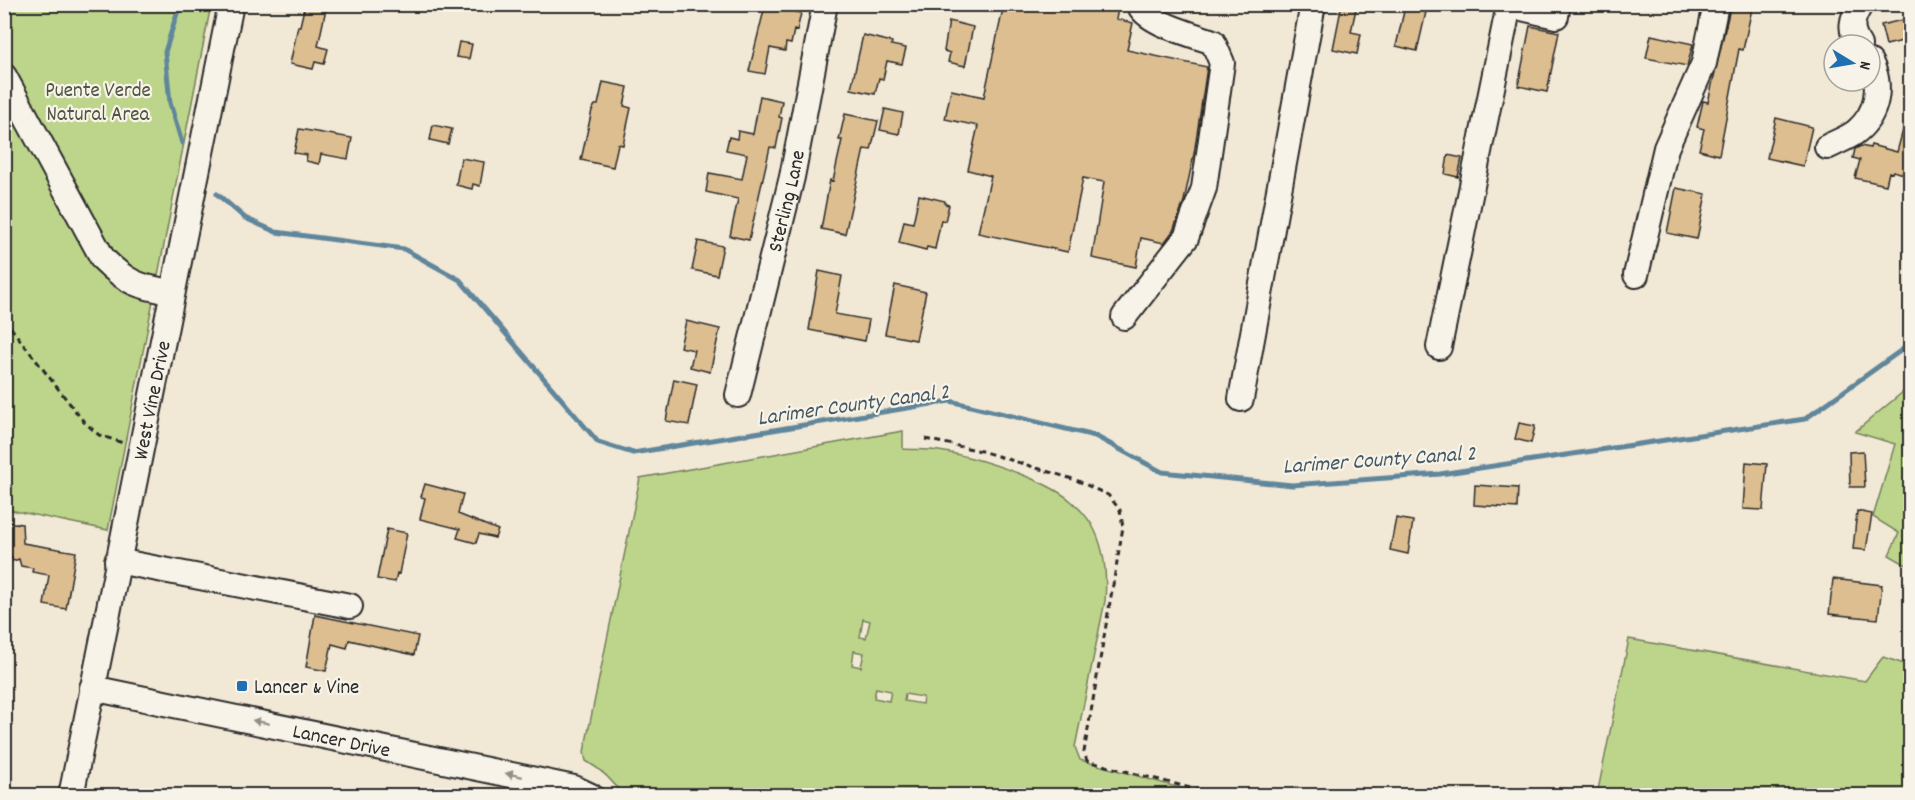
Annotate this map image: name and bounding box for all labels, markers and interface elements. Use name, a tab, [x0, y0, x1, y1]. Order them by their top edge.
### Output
north arrow	[1822, 33, 1882, 93]
text: N	[1852, 59, 1876, 72]
park label: Puente Verde Natural Area	[45, 77, 151, 131]
street label: Sterling Lane	[762, 148, 815, 256]
street label: West Vine Drive	[127, 338, 181, 463]
water label: Larimer County Canal 2	[756, 378, 952, 435]
water label: Larimer County Canal 2	[1282, 439, 1477, 484]
place label: Lancer & Vine	[254, 674, 359, 704]
marker: Lancer & Vine	[235, 679, 249, 693]
one-way arrow	[252, 717, 271, 726]
street label: Lancer Drive	[290, 718, 393, 767]
one-way arrow	[504, 770, 523, 779]

